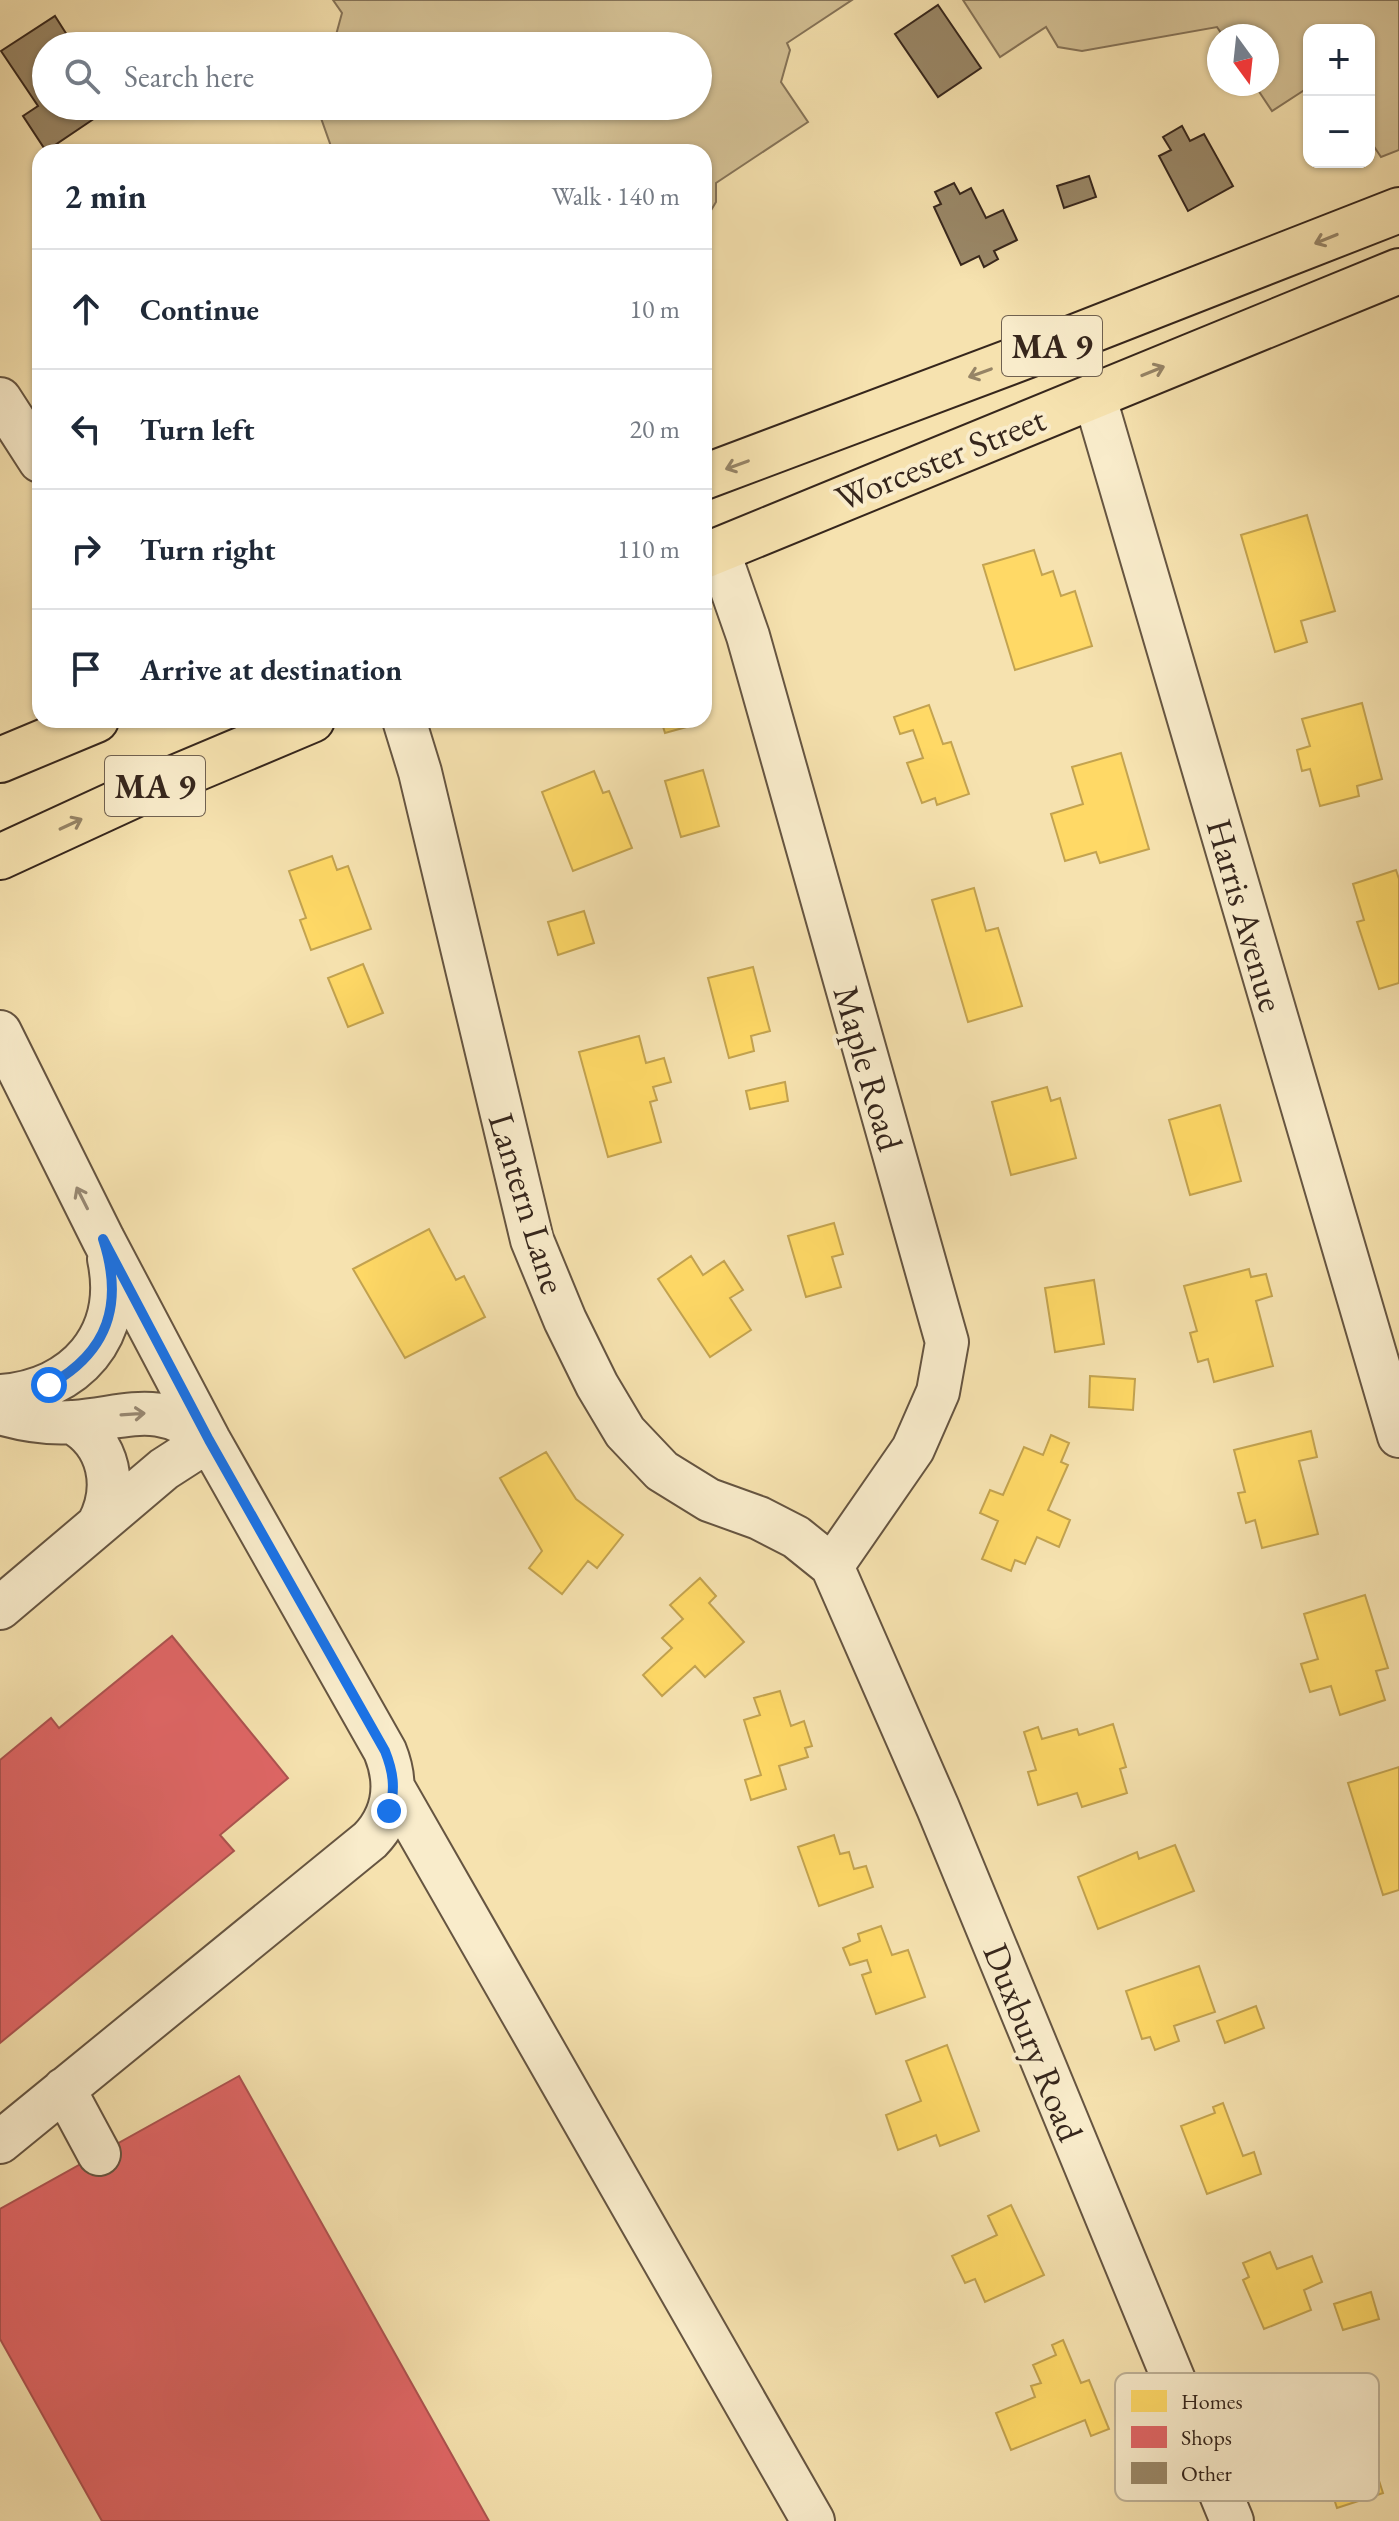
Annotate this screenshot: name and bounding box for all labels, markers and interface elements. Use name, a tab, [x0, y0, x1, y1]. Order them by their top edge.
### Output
north arrow	[1207, 24, 1279, 96]
map controls	[1303, 24, 1375, 168]
button: +	[1303, 24, 1375, 96]
search box	[32, 32, 712, 120]
icon: search	[60, 54, 104, 98]
text: Search here	[124, 57, 254, 96]
button: −	[1303, 96, 1375, 168]
text: 2 min	[64, 174, 147, 218]
text: Walk · 140 m	[552, 179, 680, 213]
one-way arrow	[1314, 232, 1339, 247]
icon: ahead	[64, 287, 108, 331]
text: Continue	[140, 290, 259, 329]
text: 10 m	[630, 292, 680, 326]
road number: MA 9	[1002, 316, 1102, 376]
one-way arrow	[1140, 363, 1165, 377]
one-way arrow	[968, 367, 993, 381]
street label: Worcester Street	[828, 395, 1053, 522]
icon: left	[64, 407, 108, 451]
text: Turn left	[140, 410, 254, 449]
text: 20 m	[630, 412, 680, 446]
one-way arrow	[725, 459, 749, 473]
icon: right	[64, 527, 108, 571]
text: Turn right	[140, 530, 276, 569]
text: 110 m	[617, 532, 680, 566]
icon: arrive	[64, 647, 108, 691]
text: Arrive at destination	[140, 650, 402, 689]
road number: MA 9	[105, 756, 205, 816]
street label: Harris Avenue	[1196, 813, 1295, 1017]
one-way arrow	[59, 816, 83, 831]
street label: Maple Road	[823, 980, 915, 1157]
street label: Lantern Lane	[478, 1107, 577, 1299]
one-way arrow	[73, 1186, 89, 1210]
route start	[31, 1367, 67, 1403]
one-way arrow	[119, 1407, 146, 1422]
route end	[371, 1793, 407, 1829]
street label: Duxbury Road	[973, 1936, 1095, 2149]
legend	[1115, 2373, 1379, 2501]
text: Homes	[1181, 2387, 1243, 2416]
text: Shops	[1181, 2423, 1232, 2452]
text: Other	[1181, 2459, 1233, 2488]

